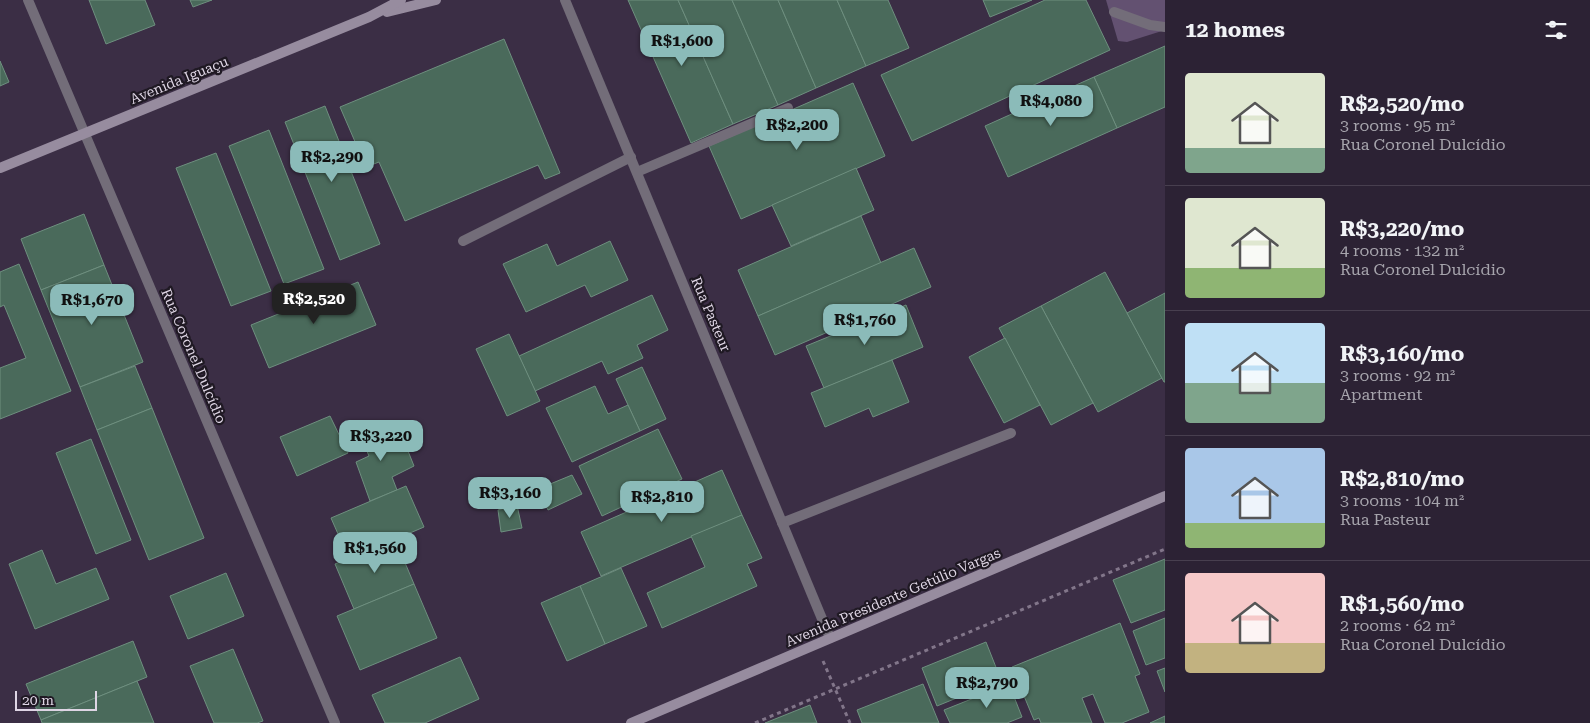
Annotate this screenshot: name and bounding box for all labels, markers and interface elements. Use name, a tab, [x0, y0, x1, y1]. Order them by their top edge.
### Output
icon: filters	[1542, 16, 1570, 44]
text: 12 homes	[1185, 18, 1285, 42]
pin: R$1,600	[636, 24, 728, 67]
text: R$1,600	[651, 31, 713, 50]
street label: Avenida Iguaçu	[128, 53, 231, 107]
pin: R$4,080	[1005, 84, 1097, 127]
text: R$4,080	[1020, 91, 1082, 110]
text: R$2,520/mo	[1340, 92, 1464, 116]
icon: home	[1225, 93, 1285, 153]
pin: R$2,200	[751, 108, 843, 151]
text: R$2,200	[766, 115, 828, 134]
text: 3 rooms · 95 m²	[1340, 116, 1455, 135]
text: Rua Coronel Dulcídio	[1340, 135, 1506, 154]
pin: R$2,290	[286, 140, 378, 183]
text: R$2,290	[301, 147, 363, 166]
text: R$3,220/mo	[1340, 217, 1464, 241]
icon: home	[1225, 218, 1285, 278]
text: 4 rooms · 132 m²	[1340, 241, 1464, 260]
text: Rua Coronel Dulcídio	[1340, 260, 1506, 279]
street label: Rua Pasteur	[688, 274, 734, 354]
pin: R$2,520	[268, 282, 360, 325]
pin: R$1,670	[46, 284, 138, 326]
street label: Rua Coronel Dulcídio	[158, 286, 230, 426]
text: R$2,520	[283, 289, 345, 308]
text: R$1,670	[61, 290, 123, 309]
pin: R$1,760	[819, 304, 911, 346]
text: R$1,760	[834, 310, 896, 329]
text: R$3,160/mo	[1340, 342, 1464, 366]
icon: home	[1225, 343, 1285, 403]
text: 3 rooms · 92 m²	[1340, 366, 1455, 385]
text: Apartment	[1340, 385, 1423, 404]
pin: R$3,220	[335, 420, 427, 462]
text: R$3,220	[350, 426, 412, 445]
text: R$2,810/mo	[1340, 467, 1464, 491]
icon: home	[1225, 468, 1285, 528]
pin: R$3,160	[464, 476, 556, 519]
pin: R$2,810	[616, 480, 708, 523]
text: R$3,160	[479, 483, 541, 502]
text: R$2,810	[631, 487, 693, 506]
text: 3 rooms · 104 m²	[1340, 491, 1464, 510]
text: Rua Pasteur	[1340, 510, 1431, 529]
pin: R$1,560	[329, 532, 421, 574]
text: R$1,560	[344, 538, 406, 557]
street label: Avenida Presidente Getúlio Vargas	[783, 544, 1003, 650]
text: R$1,560/mo	[1340, 592, 1464, 616]
icon: home	[1225, 593, 1285, 653]
text: 2 rooms · 62 m²	[1340, 616, 1455, 635]
text: Rua Coronel Dulcídio	[1340, 635, 1506, 654]
pin: R$2,790	[941, 666, 1033, 709]
text: R$2,790	[956, 673, 1018, 692]
scale bar	[15, 688, 98, 711]
text: 20 m	[22, 692, 54, 708]

